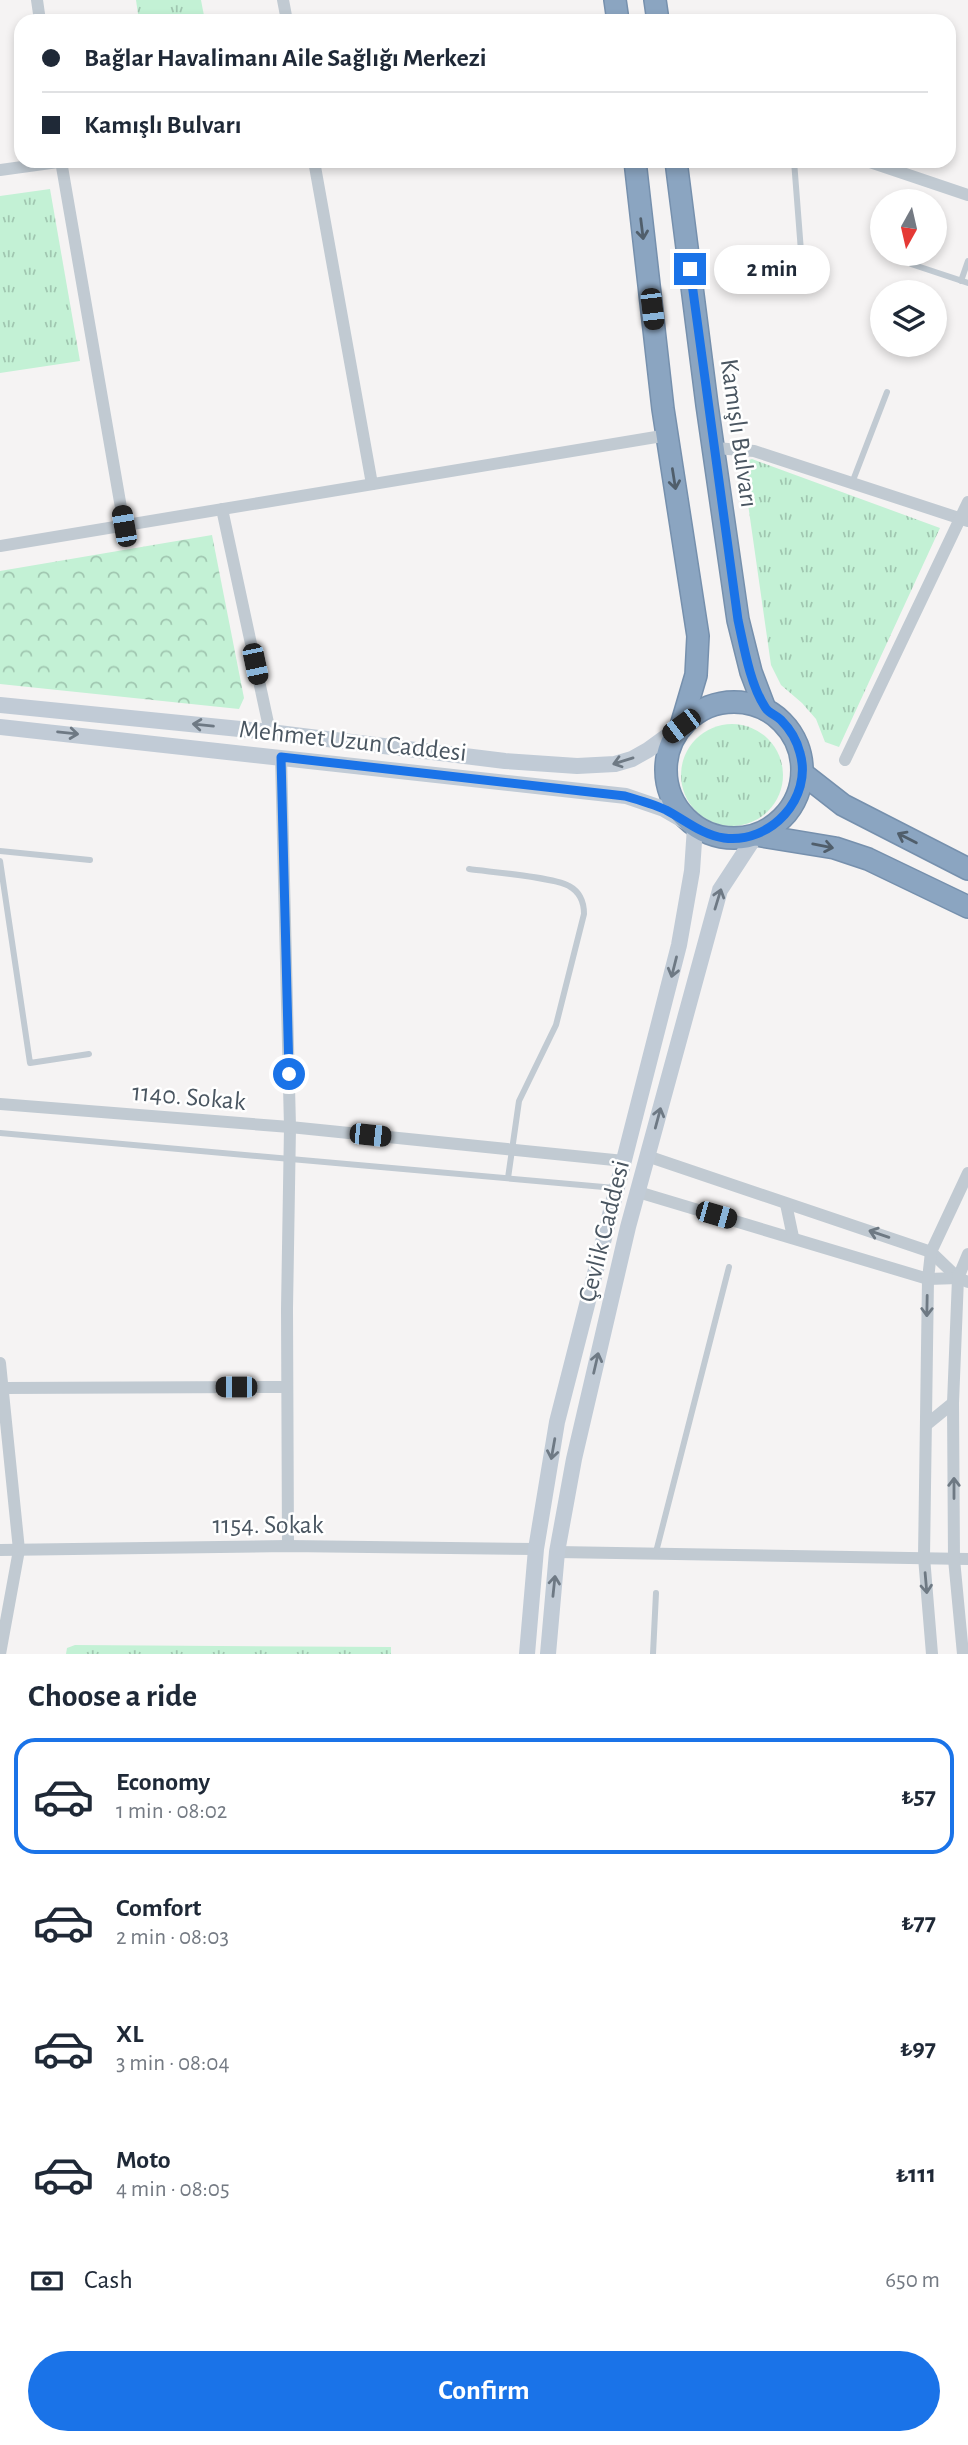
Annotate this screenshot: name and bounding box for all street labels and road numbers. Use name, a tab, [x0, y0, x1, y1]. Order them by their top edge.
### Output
street label: Kamışlı Bulvarı	[716, 357, 762, 509]
street label: Mehmet Uzun Caddesi	[238, 716, 468, 766]
street label: 1140. Sokak	[131, 1079, 247, 1115]
street label: Çevlik Caddesi	[574, 1158, 634, 1305]
street label: 1154. Sokak	[212, 1512, 324, 1538]

